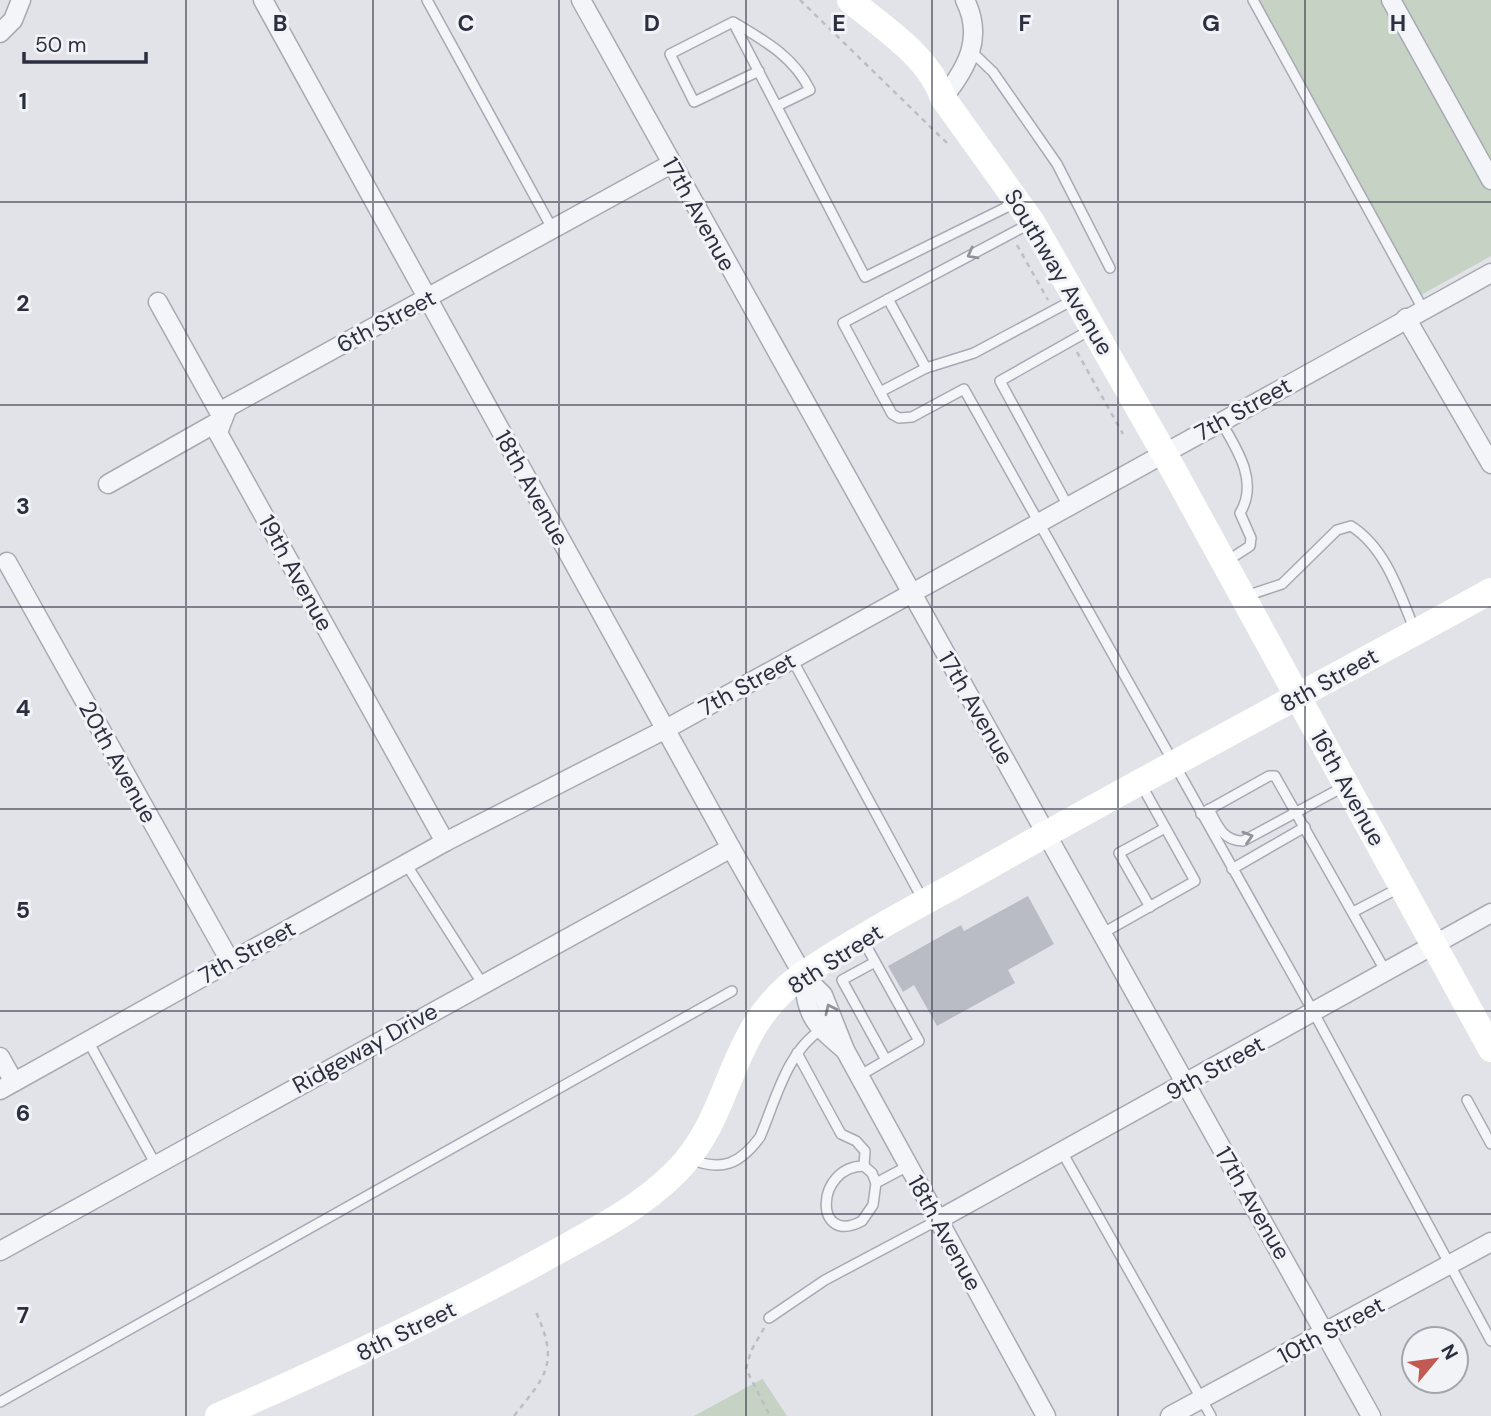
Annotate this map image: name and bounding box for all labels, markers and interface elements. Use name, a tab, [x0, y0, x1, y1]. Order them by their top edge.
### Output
text: B	[273, 8, 287, 38]
text: C	[458, 8, 474, 38]
text: D	[644, 8, 660, 38]
text: E	[832, 8, 846, 38]
text: F	[1019, 8, 1032, 38]
text: G	[1202, 8, 1220, 38]
text: H	[1390, 8, 1406, 38]
scale bar	[24, 21, 147, 65]
text: 50 m	[35, 31, 86, 59]
text: 1	[19, 86, 27, 116]
street label: 17th Avenue	[655, 152, 743, 276]
street label: Southway Avenue	[998, 183, 1120, 361]
one-way arrow	[967, 246, 979, 259]
street label: 6th Street	[331, 282, 441, 360]
text: 2	[16, 288, 30, 318]
street label: 7th Street	[1189, 370, 1297, 448]
street label: 18th Avenue	[488, 425, 576, 551]
text: 3	[16, 491, 30, 521]
street label: 19th Avenue	[252, 510, 340, 636]
street label: 8th Street	[1275, 641, 1383, 719]
street label: 7th Street	[693, 645, 801, 723]
street label: 17th Avenue	[932, 646, 1020, 770]
text: 4	[16, 693, 31, 723]
street label: 20th Avenue	[72, 696, 164, 828]
street label: 16th Avenue	[1304, 725, 1392, 851]
one-way arrow	[1241, 831, 1253, 845]
text: 5	[16, 895, 30, 925]
street label: 7th Street	[193, 913, 301, 991]
street label: 8th Street	[782, 917, 888, 1001]
street label: Ridgeway Drive	[287, 996, 443, 1100]
one-way arrow	[824, 1004, 838, 1016]
street label: 9th Street	[1160, 1029, 1270, 1107]
text: 6	[16, 1098, 30, 1128]
street label: 17th Avenue	[1209, 1141, 1297, 1265]
street label: 18th Avenue	[901, 1170, 989, 1296]
street label: 10th Street	[1273, 1289, 1389, 1371]
street label: 8th Street	[351, 1294, 461, 1368]
text: 7	[17, 1300, 29, 1330]
north arrow	[1400, 1325, 1470, 1395]
text: N	[1435, 1340, 1464, 1364]

